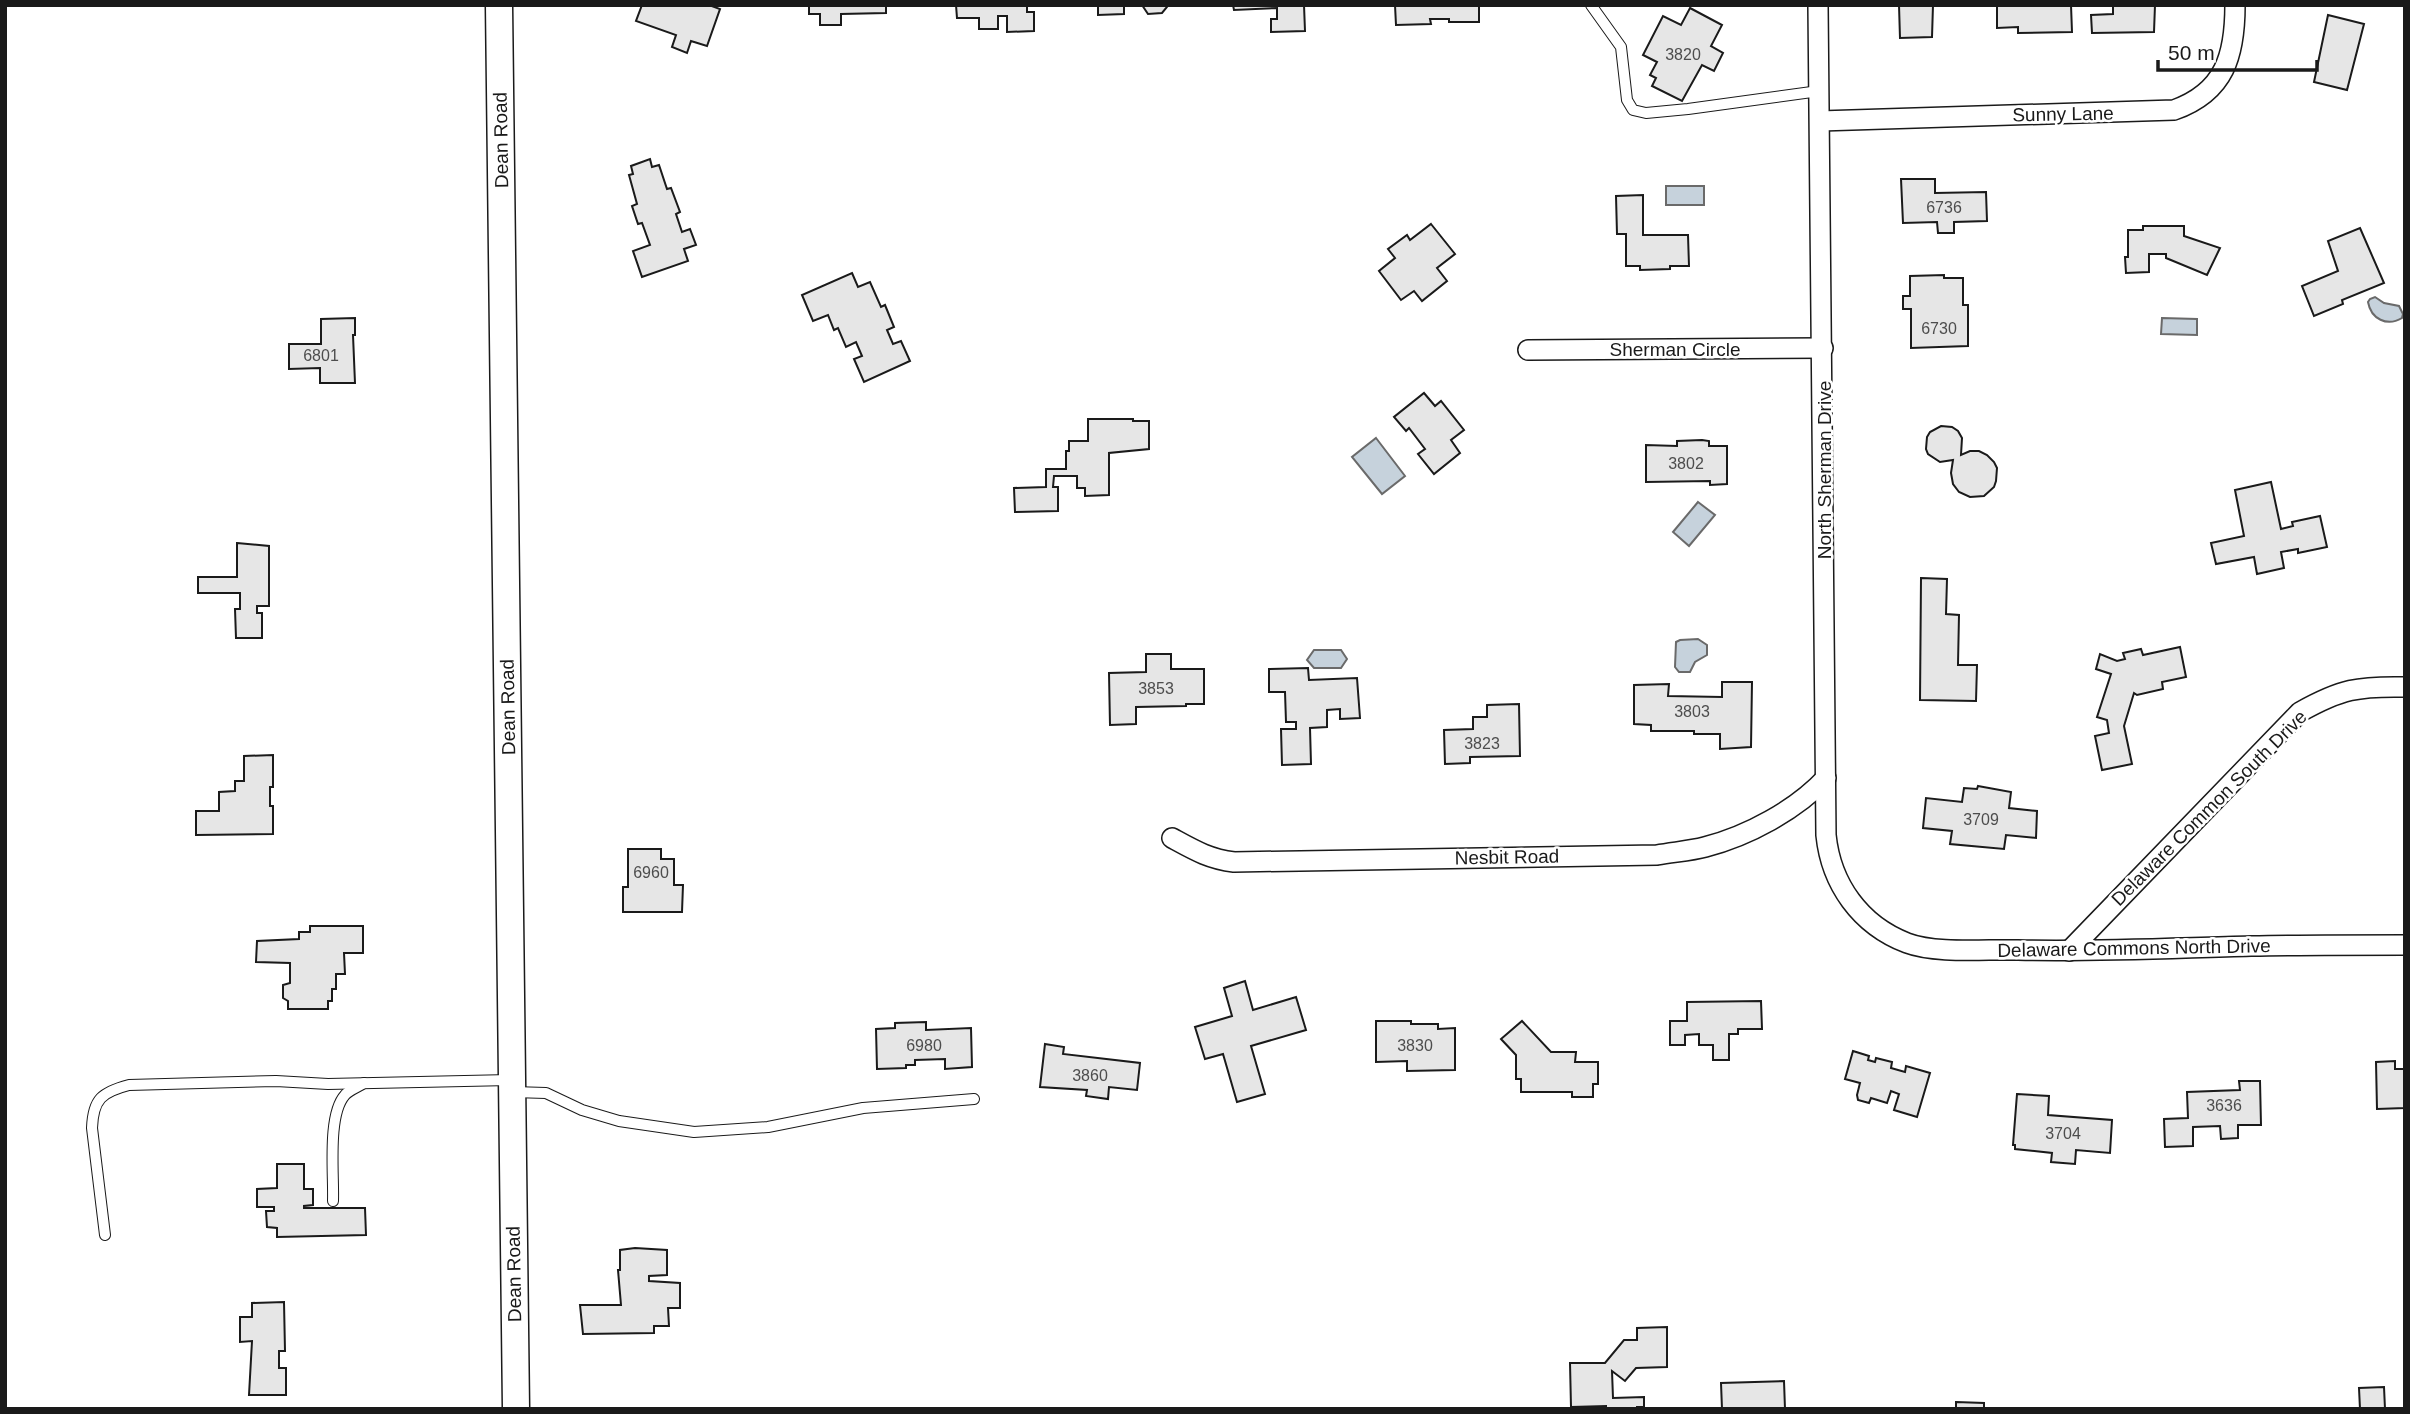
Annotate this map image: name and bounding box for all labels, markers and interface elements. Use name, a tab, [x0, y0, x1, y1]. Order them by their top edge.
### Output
scale bar	[2158, 28, 2317, 72]
text: 50 m	[2168, 41, 2215, 64]
house number: 3820	[1665, 46, 1701, 63]
street label: Dean Road	[490, 92, 512, 188]
street label: Sunny Lane	[2012, 103, 2114, 125]
house number: 6736	[1926, 199, 1962, 216]
house number: 6730	[1921, 320, 1957, 337]
street label: Sherman Circle	[1610, 339, 1740, 360]
house number: 6801	[303, 347, 339, 364]
street label: North Sherman Drive	[1814, 381, 1835, 559]
house number: 3802	[1668, 455, 1704, 472]
street label: Dean Road	[497, 659, 519, 755]
house number: 3853	[1138, 680, 1174, 697]
house number: 3803	[1674, 703, 1710, 720]
street label: Delaware Common South Drive	[2107, 706, 2311, 910]
house number: 3823	[1464, 735, 1500, 752]
house number: 3709	[1963, 811, 1999, 828]
street label: Nesbit Road	[1455, 846, 1559, 868]
house number: 6960	[633, 864, 669, 881]
street label: Delaware Commons North Drive	[1997, 935, 2271, 961]
house number: 6980	[906, 1037, 942, 1054]
house number: 3830	[1397, 1037, 1433, 1054]
house number: 3860	[1072, 1067, 1108, 1084]
house number: 3636	[2206, 1097, 2242, 1114]
house number: 3704	[2045, 1125, 2081, 1142]
street label: Dean Road	[503, 1226, 525, 1322]

